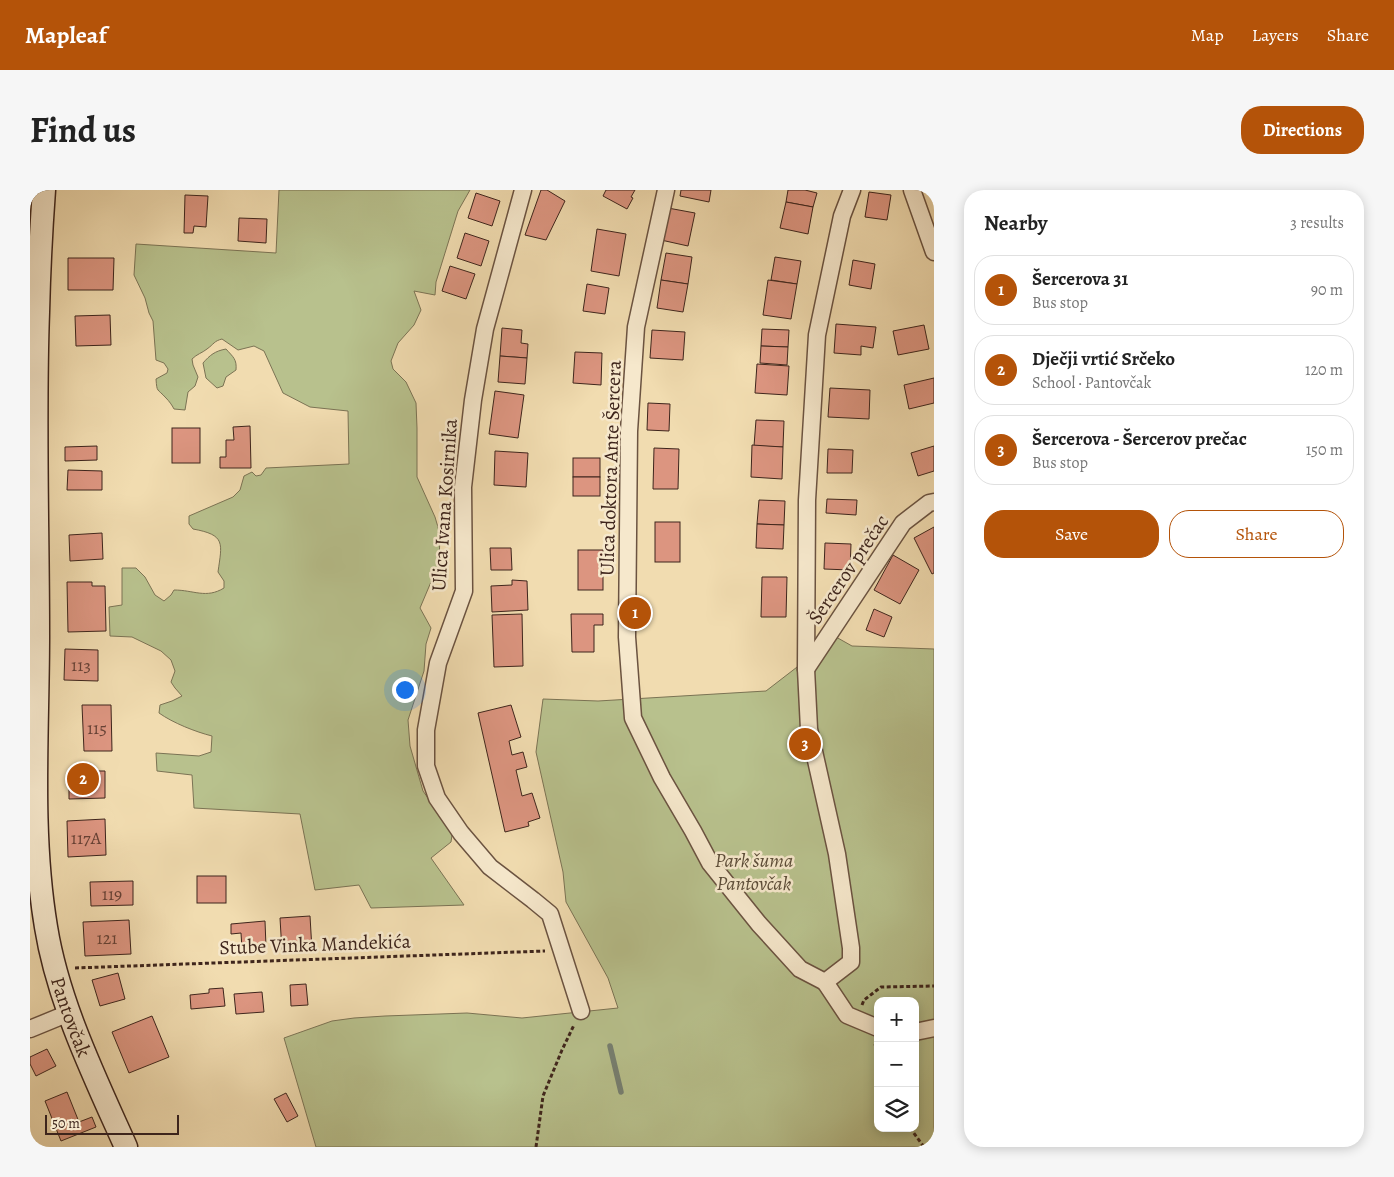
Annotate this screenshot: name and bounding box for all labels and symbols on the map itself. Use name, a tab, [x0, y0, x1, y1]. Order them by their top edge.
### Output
street label: Ulica doktora Ante Šercera	[593, 359, 628, 576]
street label: Ulica Ivana Kosirnika	[425, 417, 464, 592]
street label: Šercerov prečac	[802, 509, 895, 629]
pin: 1	[619, 594, 651, 632]
house number: 113	[71, 653, 91, 677]
your location	[392, 677, 418, 703]
house number: 115	[87, 716, 107, 740]
pin: 3	[789, 725, 821, 763]
pin: 2	[67, 760, 99, 798]
house number: 117A	[71, 826, 102, 850]
park label: Park šuma Pantovčak	[715, 847, 793, 897]
house number: 119	[102, 882, 122, 906]
house number: 121	[97, 926, 117, 950]
street label: Stube Vinka Mandekića	[219, 928, 412, 961]
street label: Pantovčak	[44, 974, 98, 1061]
scale bar	[45, 1112, 179, 1135]

